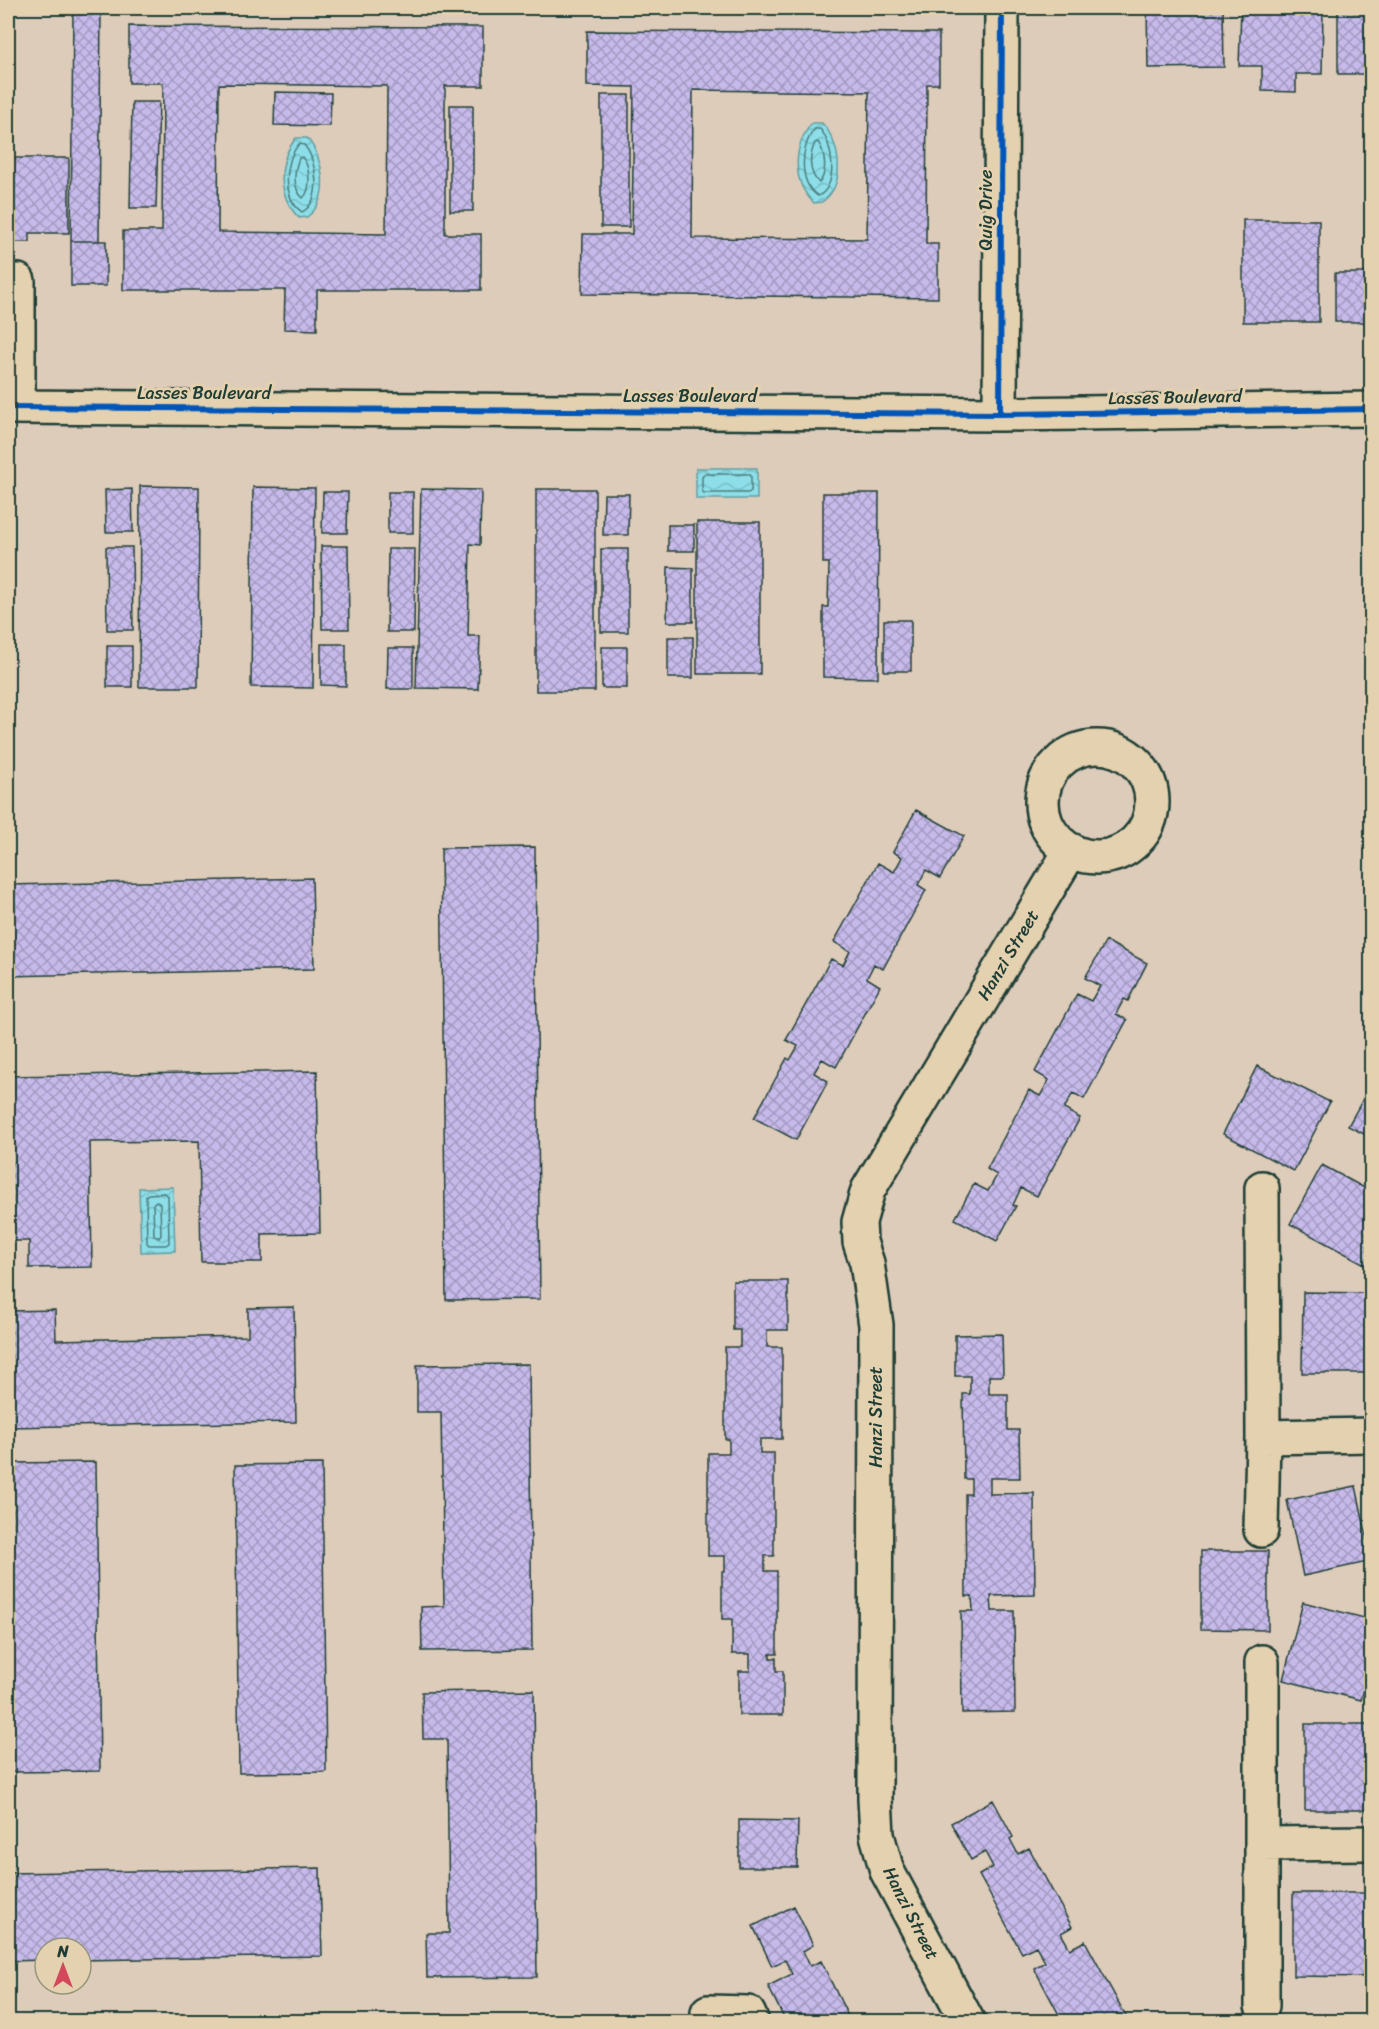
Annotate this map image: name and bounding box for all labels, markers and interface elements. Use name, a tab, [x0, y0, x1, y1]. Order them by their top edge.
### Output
street label: Quig Drive	[970, 170, 1002, 250]
street label: Lasses Boulevard	[137, 377, 272, 409]
street label: Lasses Boulevard	[623, 380, 758, 412]
street label: Lasses Boulevard	[1108, 380, 1244, 414]
street label: Hanzi Street	[968, 903, 1048, 1007]
street label: Hanzi Street	[860, 1366, 892, 1468]
street label: Hanzi Street	[874, 1861, 948, 1966]
north arrow	[33, 1936, 93, 1996]
text: N	[56, 1937, 69, 1966]

